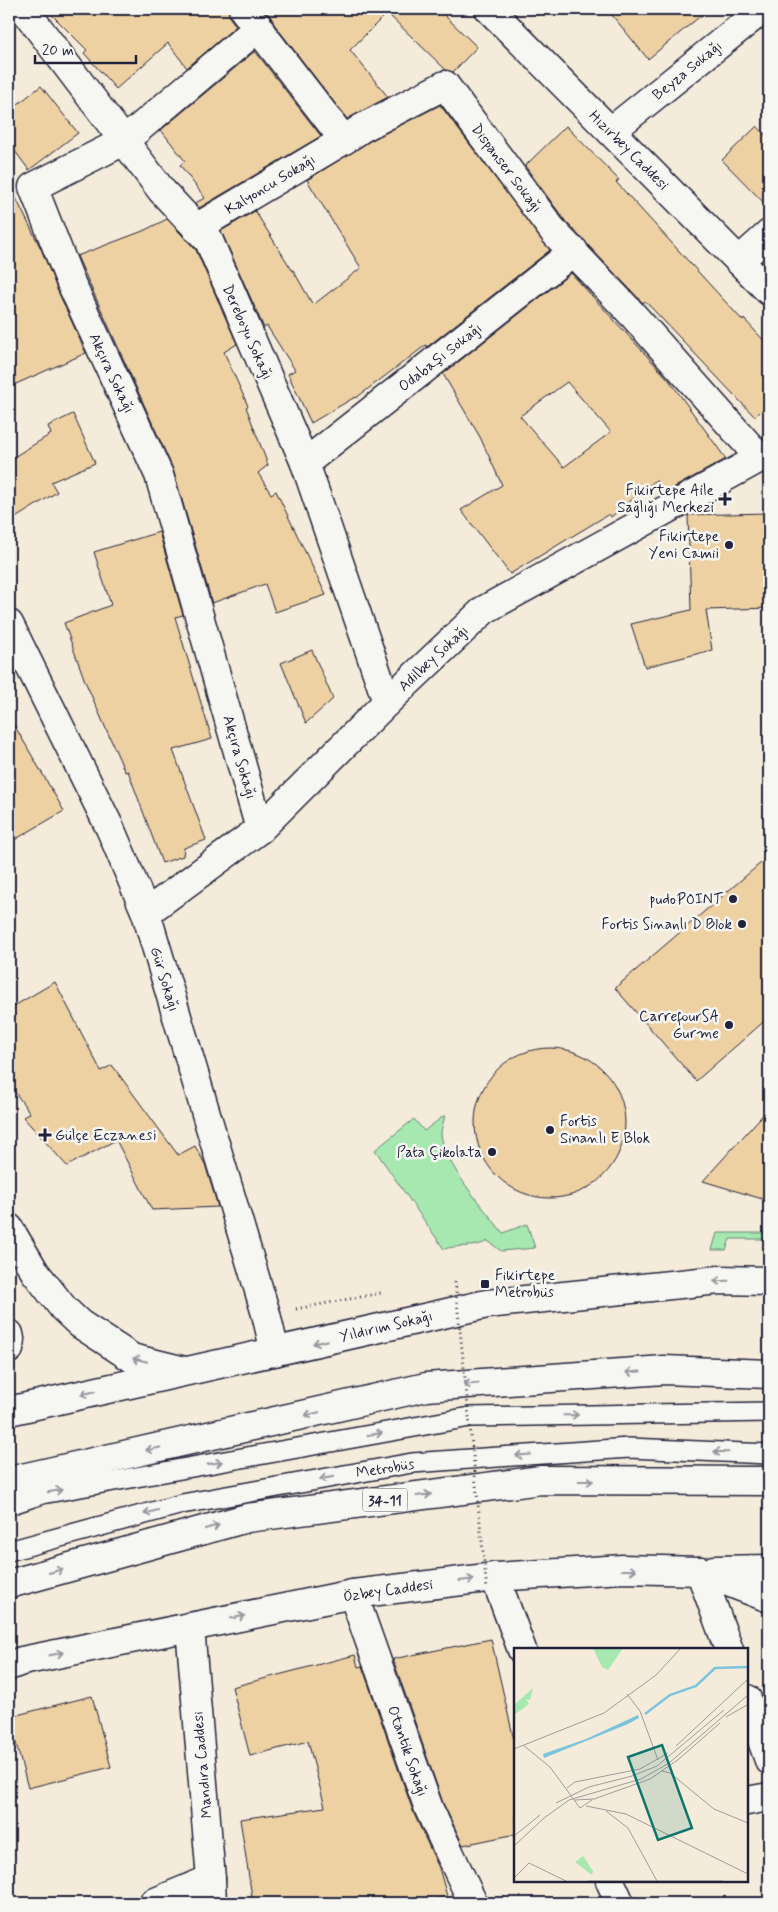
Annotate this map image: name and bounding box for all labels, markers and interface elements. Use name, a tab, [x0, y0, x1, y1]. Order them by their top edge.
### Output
scale bar	[35, 32, 136, 64]
street label: Beyza Sokağı	[649, 36, 727, 105]
text: 20 m	[42, 41, 74, 61]
street label: Hızırbey Caddesi	[584, 106, 673, 195]
street label: Dispanser Sokağı	[466, 120, 546, 217]
street label: Kalyoncu Sokağı	[222, 150, 319, 220]
street label: Dereboyu Sokağı	[217, 282, 277, 383]
street label: Odabaşı Sokağı	[395, 319, 487, 397]
street label: Akçıra Sokağı	[84, 330, 138, 417]
place label: Fikirtepe Aile Sağlığı Merkezi	[617, 481, 714, 518]
marker: Fikirtepe Aile Sağlığı Merkezi	[718, 492, 732, 506]
place label: Fikirtepe Yeni Camii	[648, 527, 719, 564]
marker: Fikirtepe Yeni Camii	[723, 539, 735, 551]
street label: Adilbey Sokağı	[394, 621, 473, 696]
street label: Akçıra Sokağı	[217, 713, 261, 802]
place label: pudoPOINT	[649, 890, 724, 910]
marker: pudoPOINT	[727, 893, 739, 905]
place label: Fortis Sinanlı D Blok	[602, 915, 732, 935]
marker: Fortis Sinanlı D Blok	[736, 918, 748, 930]
street label: Gür Sokağı	[145, 944, 183, 1014]
place label: CarrefourSA Gurme	[639, 1007, 719, 1044]
marker: CarrefourSA Gurme	[723, 1019, 735, 1031]
place label: Fortis Sinanlı E Blok	[560, 1112, 650, 1149]
marker: Fortis Sinanlı E Blok	[544, 1124, 556, 1136]
place label: Gülçe Eczanesi	[55, 1126, 156, 1146]
marker: Gülçe Eczanesi	[39, 1129, 51, 1141]
place label: Pata Çikolata	[397, 1143, 482, 1163]
marker: Pata Çikolata	[486, 1146, 498, 1158]
place label: Fikirtepe Metrobüs	[495, 1266, 555, 1303]
one-way arrow	[713, 1276, 729, 1285]
marker: Fikirtepe Metrobüs	[479, 1278, 491, 1290]
street label: Yıldırım Sokağı	[338, 1307, 435, 1347]
one-way arrow	[312, 1338, 328, 1347]
one-way arrow	[132, 1354, 148, 1364]
one-way arrow	[625, 1368, 641, 1377]
one-way arrow	[463, 1379, 479, 1389]
one-way arrow	[81, 1389, 97, 1398]
one-way arrow	[304, 1410, 320, 1419]
one-way arrow	[562, 1410, 579, 1420]
one-way arrow	[367, 1428, 383, 1438]
one-way arrow	[146, 1445, 162, 1454]
one-way arrow	[713, 1447, 729, 1457]
one-way arrow	[516, 1451, 532, 1460]
street label: Metrobüs	[355, 1454, 416, 1483]
one-way arrow	[207, 1457, 223, 1467]
one-way arrow	[320, 1473, 336, 1483]
one-way arrow	[578, 1476, 594, 1486]
one-way arrow	[47, 1486, 63, 1496]
road number: 34-11	[362, 1488, 408, 1512]
one-way arrow	[416, 1490, 432, 1500]
one-way arrow	[143, 1508, 159, 1517]
one-way arrow	[204, 1522, 220, 1532]
one-way arrow	[621, 1565, 637, 1575]
one-way arrow	[47, 1566, 63, 1576]
street label: Özbey Caddesi	[342, 1575, 434, 1607]
one-way arrow	[459, 1575, 475, 1585]
one-way arrow	[230, 1612, 246, 1622]
inset map	[514, 1648, 748, 1882]
one-way arrow	[47, 1649, 63, 1658]
street label: Otantik Sokağı	[382, 1703, 432, 1799]
street label: Mandıra Caddesi	[188, 1711, 218, 1819]

